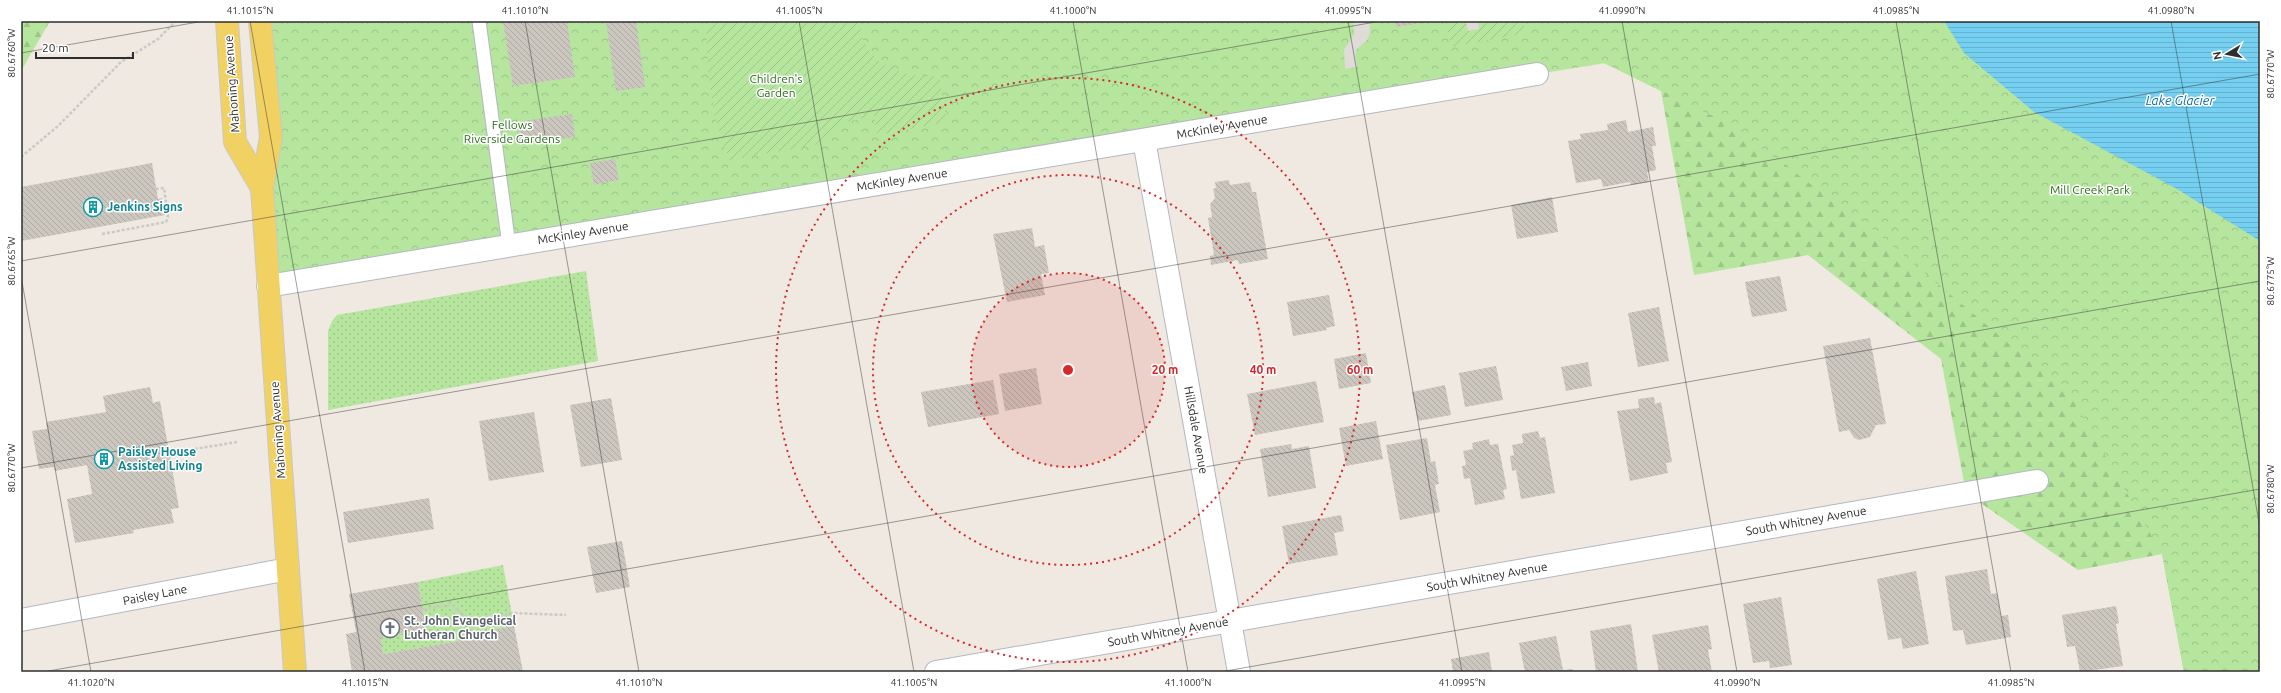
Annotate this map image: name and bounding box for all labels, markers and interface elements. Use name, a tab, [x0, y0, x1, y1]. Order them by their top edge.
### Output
text: 41.1015°N	[227, 5, 273, 16]
text: 41.1010°N	[502, 5, 548, 16]
text: 41.1005°N	[776, 5, 822, 16]
text: 41.1000°N	[1050, 5, 1096, 16]
text: 41.0995°N	[1325, 5, 1371, 16]
text: 41.0990°N	[1599, 5, 1645, 16]
text: 41.0985°N	[1873, 5, 1919, 16]
text: 41.0980°N	[2148, 5, 2194, 16]
text: 80.6760°W	[6, 29, 17, 77]
scale bar	[36, 34, 133, 60]
north arrow	[2207, 34, 2247, 74]
street label: Mahoning Avenue	[222, 35, 241, 133]
text: 20 m	[42, 41, 69, 54]
text: 80.6770°W	[2265, 50, 2276, 98]
text: N	[2211, 51, 2224, 61]
park label: Children's Garden	[749, 72, 803, 99]
water label: Lake Glacier	[2146, 93, 2215, 107]
street label: McKinley Avenue	[1175, 112, 1268, 141]
park label: Fellows Riverside Gardens	[464, 118, 560, 145]
street label: McKinley Avenue	[855, 166, 948, 193]
park label: Mill Creek Park	[2050, 183, 2130, 196]
building icon: Jenkins Signs	[82, 196, 104, 218]
place label: Jenkins Signs	[107, 200, 183, 213]
street label: McKinley Avenue	[536, 219, 629, 246]
text: 80.6765°W	[6, 237, 17, 285]
text: 80.6775°W	[2265, 257, 2276, 305]
centre of rings	[1061, 363, 1075, 377]
text: 20 m	[1152, 363, 1178, 376]
text: 40 m	[1250, 363, 1276, 376]
text: 60 m	[1347, 363, 1373, 376]
street label: Mahoning Avenue	[268, 381, 287, 479]
street label: Hillsdale Avenue	[1182, 385, 1211, 475]
text: 80.6770°W	[6, 444, 17, 492]
place label: Paisley House Assisted Living	[118, 445, 202, 472]
building icon: Paisley House Assisted Living	[93, 448, 115, 470]
text: 80.6780°W	[2265, 465, 2276, 513]
street label: South Whitney Avenue	[1744, 503, 1867, 538]
street label: South Whitney Avenue	[1425, 559, 1548, 594]
street label: Paisley Lane	[122, 582, 188, 607]
place label: St. John Evangelical Lutheran Church	[404, 614, 516, 641]
street label: South Whitney Avenue	[1106, 614, 1229, 649]
church icon: St. John Evangelical Lutheran Church	[379, 617, 401, 639]
text: 41.1020°N	[68, 677, 114, 688]
text: 41.1015°N	[342, 677, 388, 688]
text: 41.1010°N	[616, 677, 662, 688]
text: 41.1005°N	[891, 677, 937, 688]
text: 41.1000°N	[1165, 677, 1211, 688]
text: 41.0995°N	[1439, 677, 1485, 688]
text: 41.0990°N	[1714, 677, 1760, 688]
text: 41.0985°N	[1988, 677, 2034, 688]

